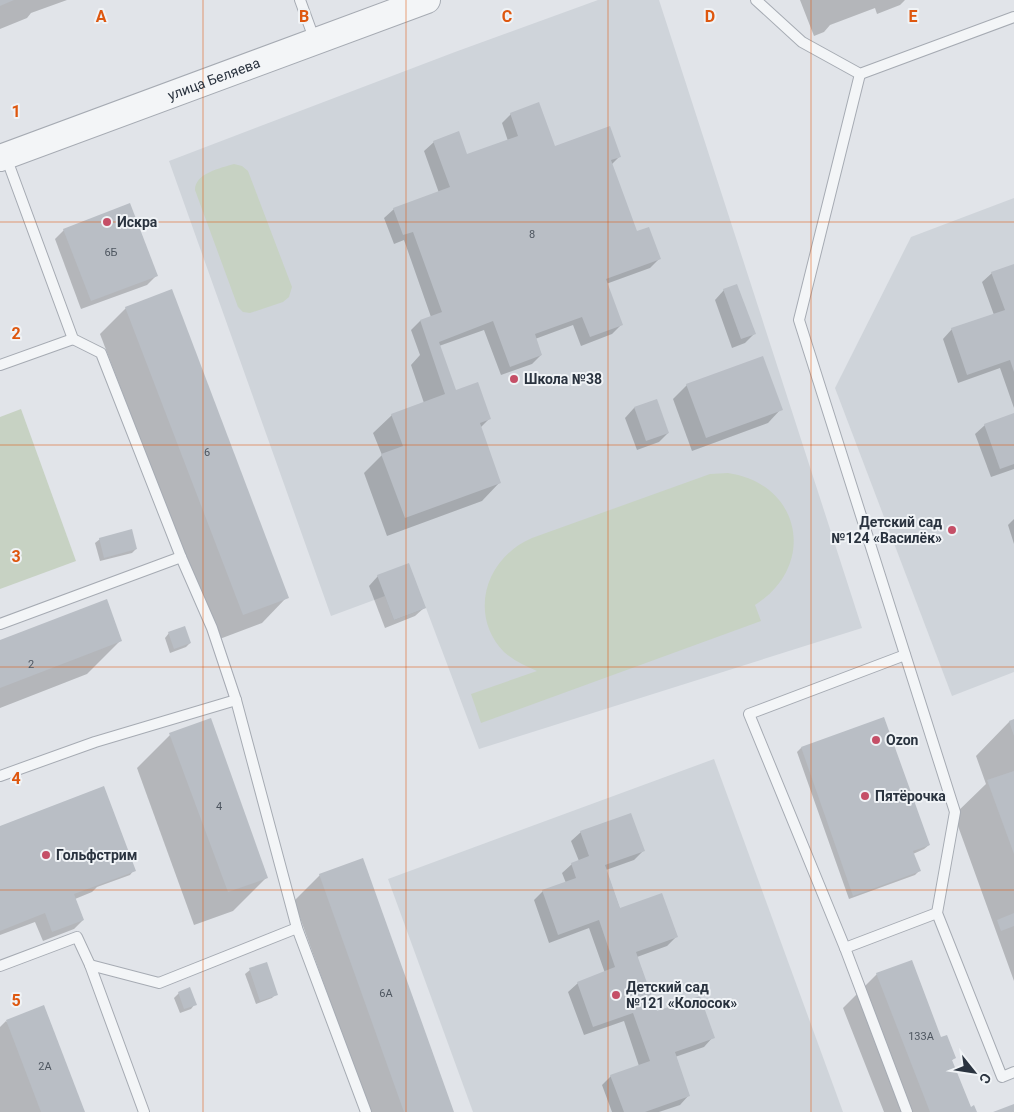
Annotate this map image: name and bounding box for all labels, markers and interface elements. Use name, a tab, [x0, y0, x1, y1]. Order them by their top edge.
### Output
text: A	[96, 7, 107, 26]
text: B	[299, 7, 309, 26]
text: C	[502, 7, 512, 26]
text: D	[705, 7, 715, 26]
text: E	[909, 7, 918, 26]
street label: улица Беляева	[166, 55, 262, 103]
text: 1	[11, 102, 21, 121]
place label: Искра	[117, 214, 158, 230]
marker: Искра	[101, 216, 113, 228]
house number: 8	[529, 228, 535, 241]
house number: 6Б	[104, 246, 118, 259]
text: 2	[11, 324, 21, 343]
place label: Школа №38	[524, 371, 602, 387]
marker: Школа №38	[508, 373, 520, 385]
house number: 6	[204, 446, 210, 459]
place label: Детский сад №124 «Василёк»	[831, 514, 942, 546]
marker: Детский сад №124 «Василёк»	[946, 524, 958, 536]
text: 3	[11, 547, 21, 566]
house number: 2	[28, 658, 34, 671]
place label: Ozon	[886, 732, 919, 748]
marker: Ozon	[870, 734, 882, 746]
text: 4	[11, 769, 21, 788]
place label: Пятёрочка	[875, 788, 946, 804]
marker: Пятёрочка	[859, 790, 871, 802]
house number: 4	[216, 800, 222, 813]
place label: Гольфстрим	[56, 847, 137, 863]
marker: Гольфстрим	[40, 849, 52, 861]
place label: Детский сад №121 «Колосок»	[626, 979, 737, 1011]
house number: 6А	[379, 987, 394, 1000]
marker: Детский сад №121 «Колосок»	[610, 989, 622, 1001]
text: 5	[11, 991, 21, 1010]
house number: 133А	[908, 1030, 935, 1043]
north arrow	[949, 1047, 999, 1097]
house number: 2А	[38, 1060, 53, 1073]
text: С	[976, 1071, 994, 1086]

